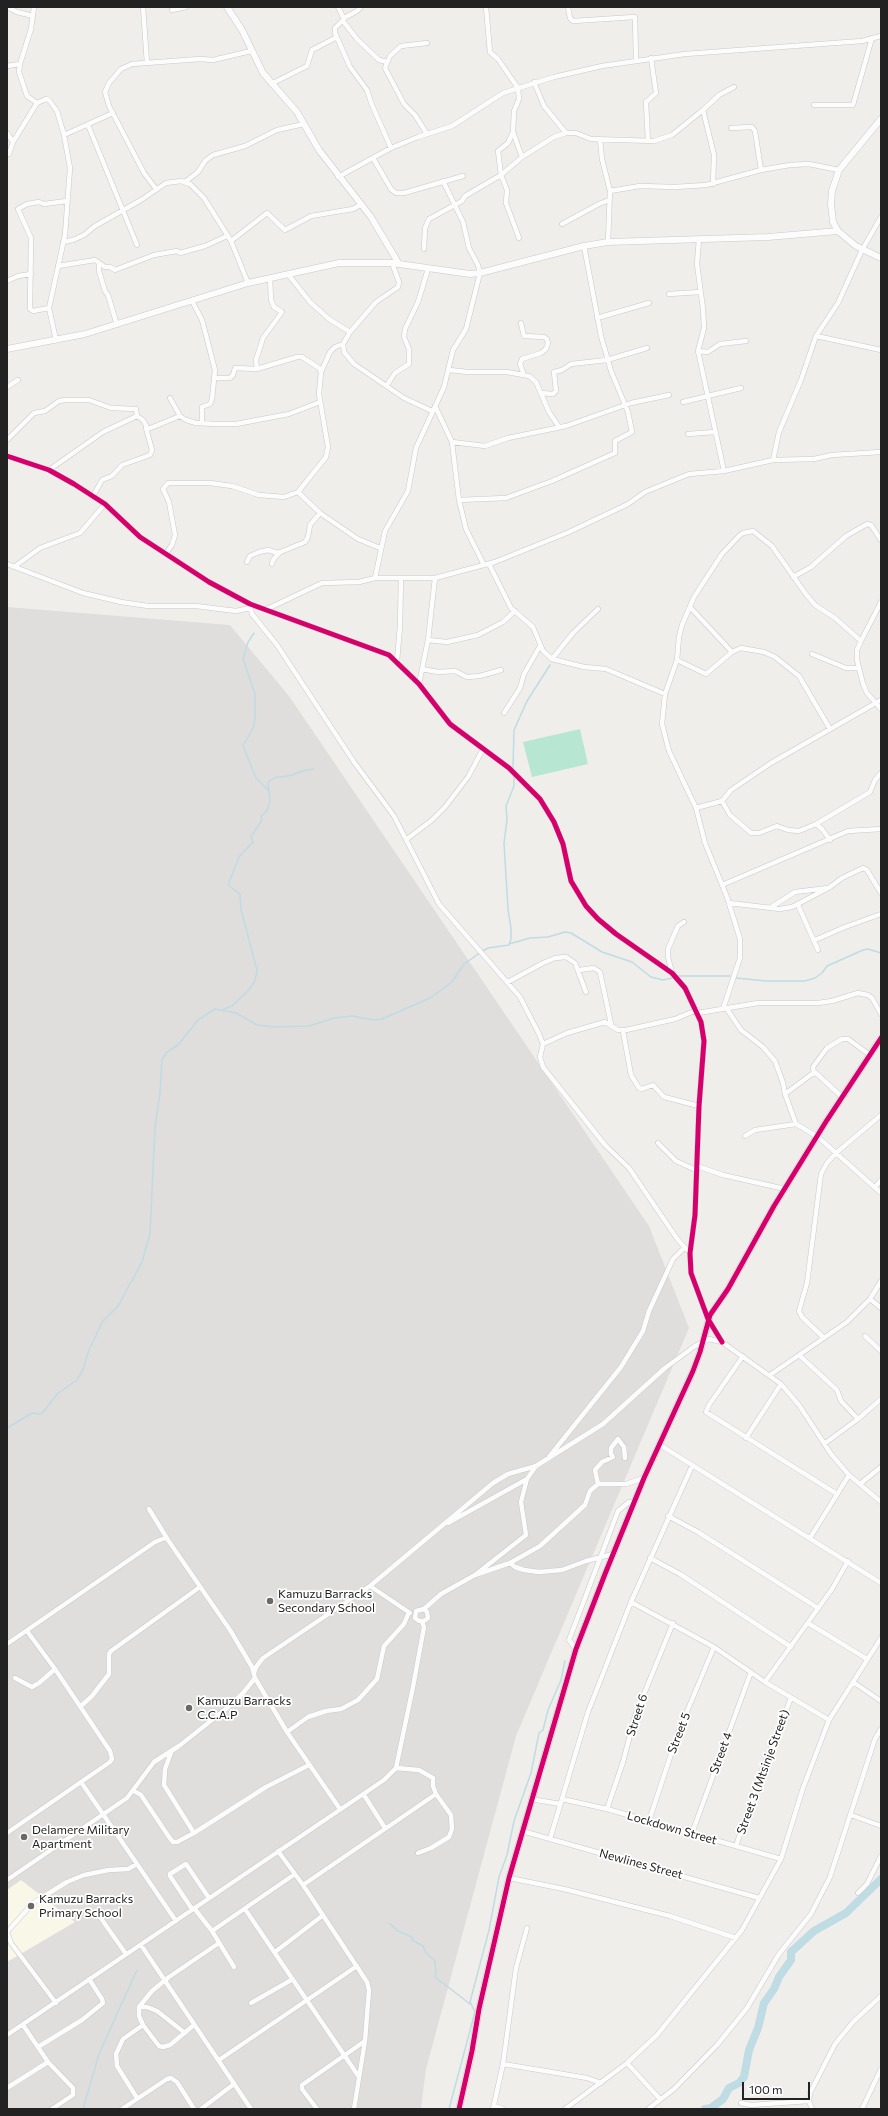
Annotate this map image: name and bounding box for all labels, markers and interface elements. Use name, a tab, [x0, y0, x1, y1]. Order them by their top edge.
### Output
place label: Kamuzu Barracks Secondary School	[278, 1587, 375, 1615]
marker: Kamuzu Barracks Secondary School	[265, 1596, 275, 1606]
street label: Street 6	[623, 1692, 651, 1738]
place label: Kamuzu Barracks C.C.A.P	[197, 1694, 291, 1722]
marker: Kamuzu Barracks C.C.A.P	[184, 1703, 194, 1713]
street label: Street 3 (Mtsinje Street)	[734, 1708, 792, 1836]
street label: Street 5	[665, 1710, 693, 1756]
street label: Street 4	[707, 1730, 735, 1776]
street label: Lockdown Street	[625, 1808, 719, 1848]
place label: Delamere Military Apartment	[32, 1823, 129, 1851]
marker: Delamere Military Apartment	[19, 1832, 29, 1842]
street label: Newlines Street	[598, 1846, 684, 1882]
place label: Kamuzu Barracks Primary School	[39, 1892, 133, 1920]
marker: Kamuzu Barracks Primary School	[26, 1901, 36, 1911]
scale bar	[744, 2074, 812, 2100]
text: 100 m	[749, 2082, 783, 2096]

